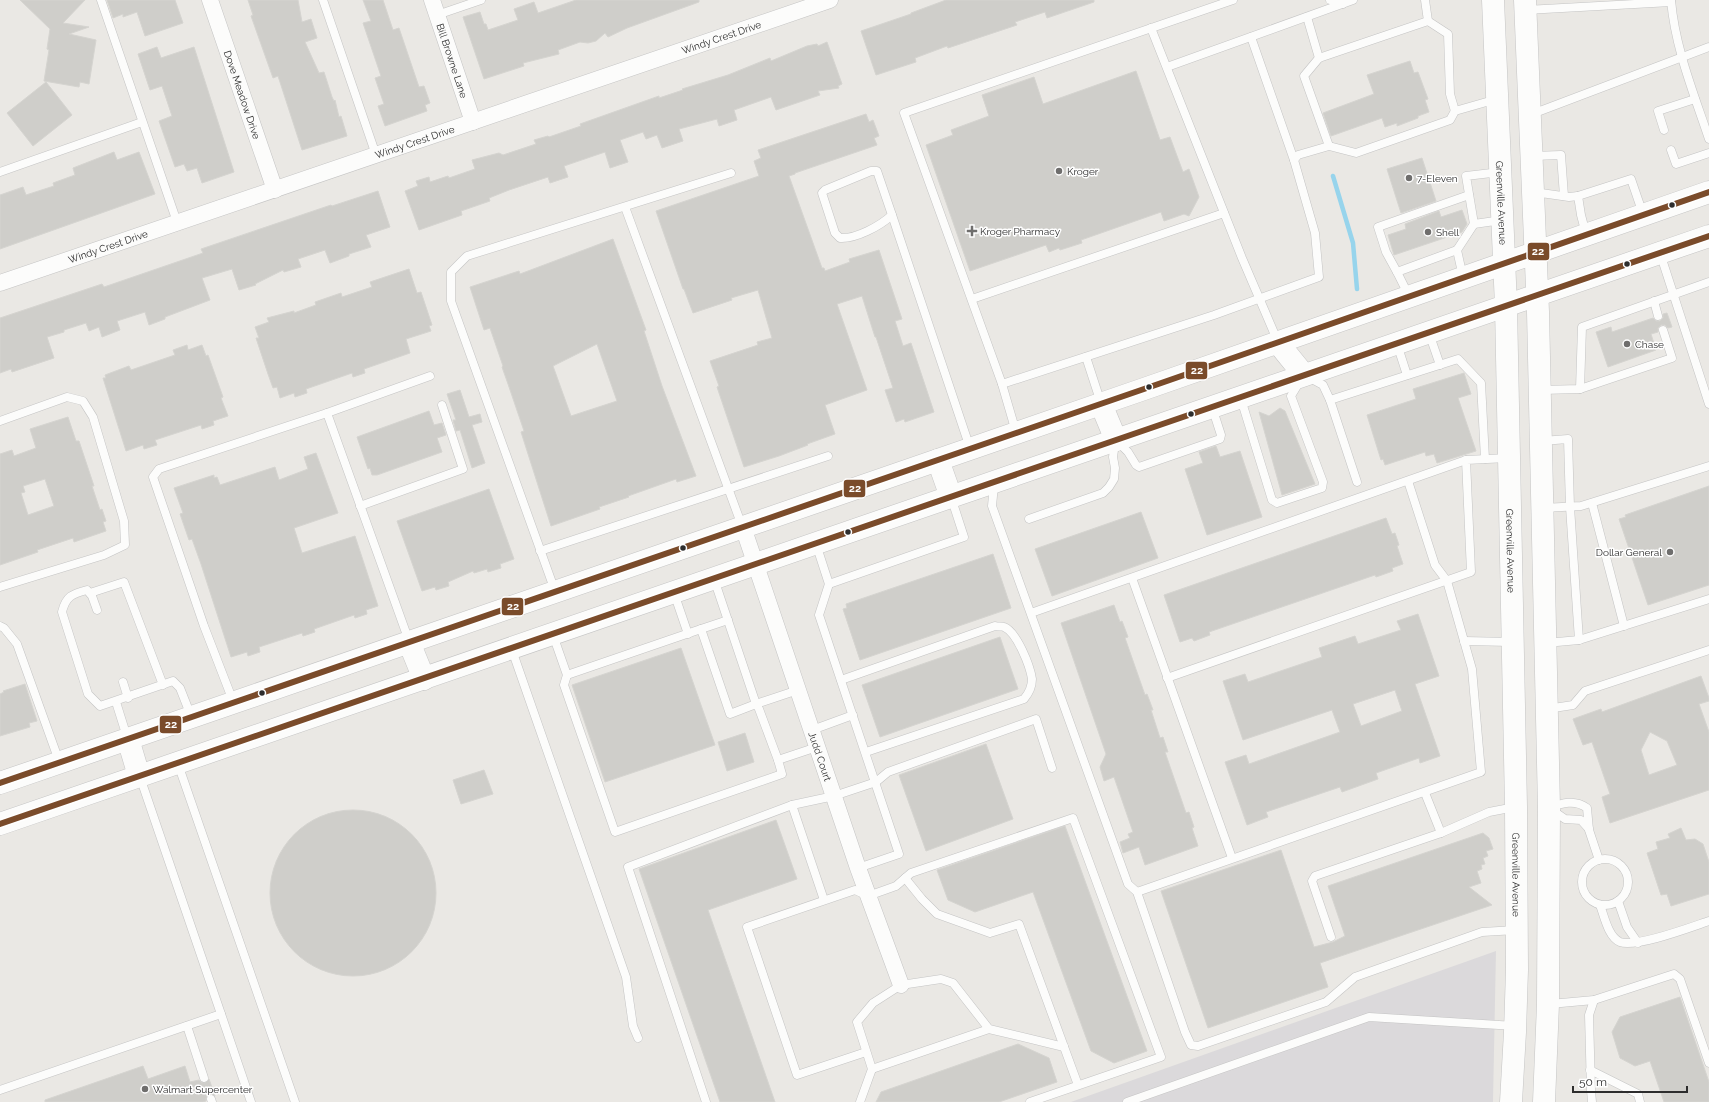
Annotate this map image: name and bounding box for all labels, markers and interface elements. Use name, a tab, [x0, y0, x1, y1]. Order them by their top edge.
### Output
street label: Windy Crest Drive	[680, 18, 763, 56]
street label: Bill Browne Lane	[435, 22, 470, 99]
street label: Dove Meadow Drive	[222, 49, 263, 140]
street label: Windy Crest Drive	[373, 123, 456, 160]
street label: Greenville Avenue	[1494, 160, 1509, 245]
marker: Kroger	[1054, 166, 1064, 176]
place label: Kroger	[1067, 166, 1099, 177]
marker: 7-Eleven	[1404, 173, 1414, 183]
place label: 7-Eleven	[1417, 173, 1458, 184]
unlabelled marker	[1667, 200, 1677, 210]
marker: Kroger Pharmacy	[967, 226, 977, 236]
place label: Kroger Pharmacy	[980, 226, 1061, 237]
marker: Shell	[1423, 227, 1433, 237]
place label: Shell	[1436, 227, 1459, 238]
street label: Windy Crest Drive	[67, 228, 149, 265]
line badge: 22	[1527, 242, 1550, 261]
text: 22	[1532, 245, 1544, 258]
unlabelled marker	[1622, 259, 1632, 269]
marker: Chase	[1622, 339, 1632, 349]
place label: Chase	[1635, 339, 1664, 350]
line badge: 22	[1185, 361, 1208, 380]
text: 22	[1191, 364, 1203, 377]
unlabelled marker	[1144, 382, 1154, 392]
unlabelled marker	[1186, 409, 1196, 419]
line badge: 22	[843, 479, 866, 498]
text: 22	[849, 482, 861, 495]
street label: Greenville Avenue	[1505, 508, 1517, 593]
unlabelled marker	[843, 527, 853, 537]
unlabelled marker	[678, 543, 688, 553]
place label: Dollar General	[1596, 547, 1662, 558]
marker: Dollar General	[1665, 547, 1675, 557]
line badge: 22	[501, 597, 524, 616]
text: 22	[507, 600, 519, 613]
unlabelled marker	[257, 688, 267, 698]
line badge: 22	[159, 715, 182, 734]
text: 22	[165, 718, 177, 731]
street label: Judd Court	[807, 730, 834, 783]
street label: Greenville Avenue	[1511, 832, 1522, 917]
scale bar	[1573, 1068, 1687, 1094]
text: 50 m	[1579, 1075, 1607, 1089]
marker: Walmart Supercenter	[140, 1084, 150, 1094]
place label: Walmart Supercenter	[153, 1084, 253, 1095]

